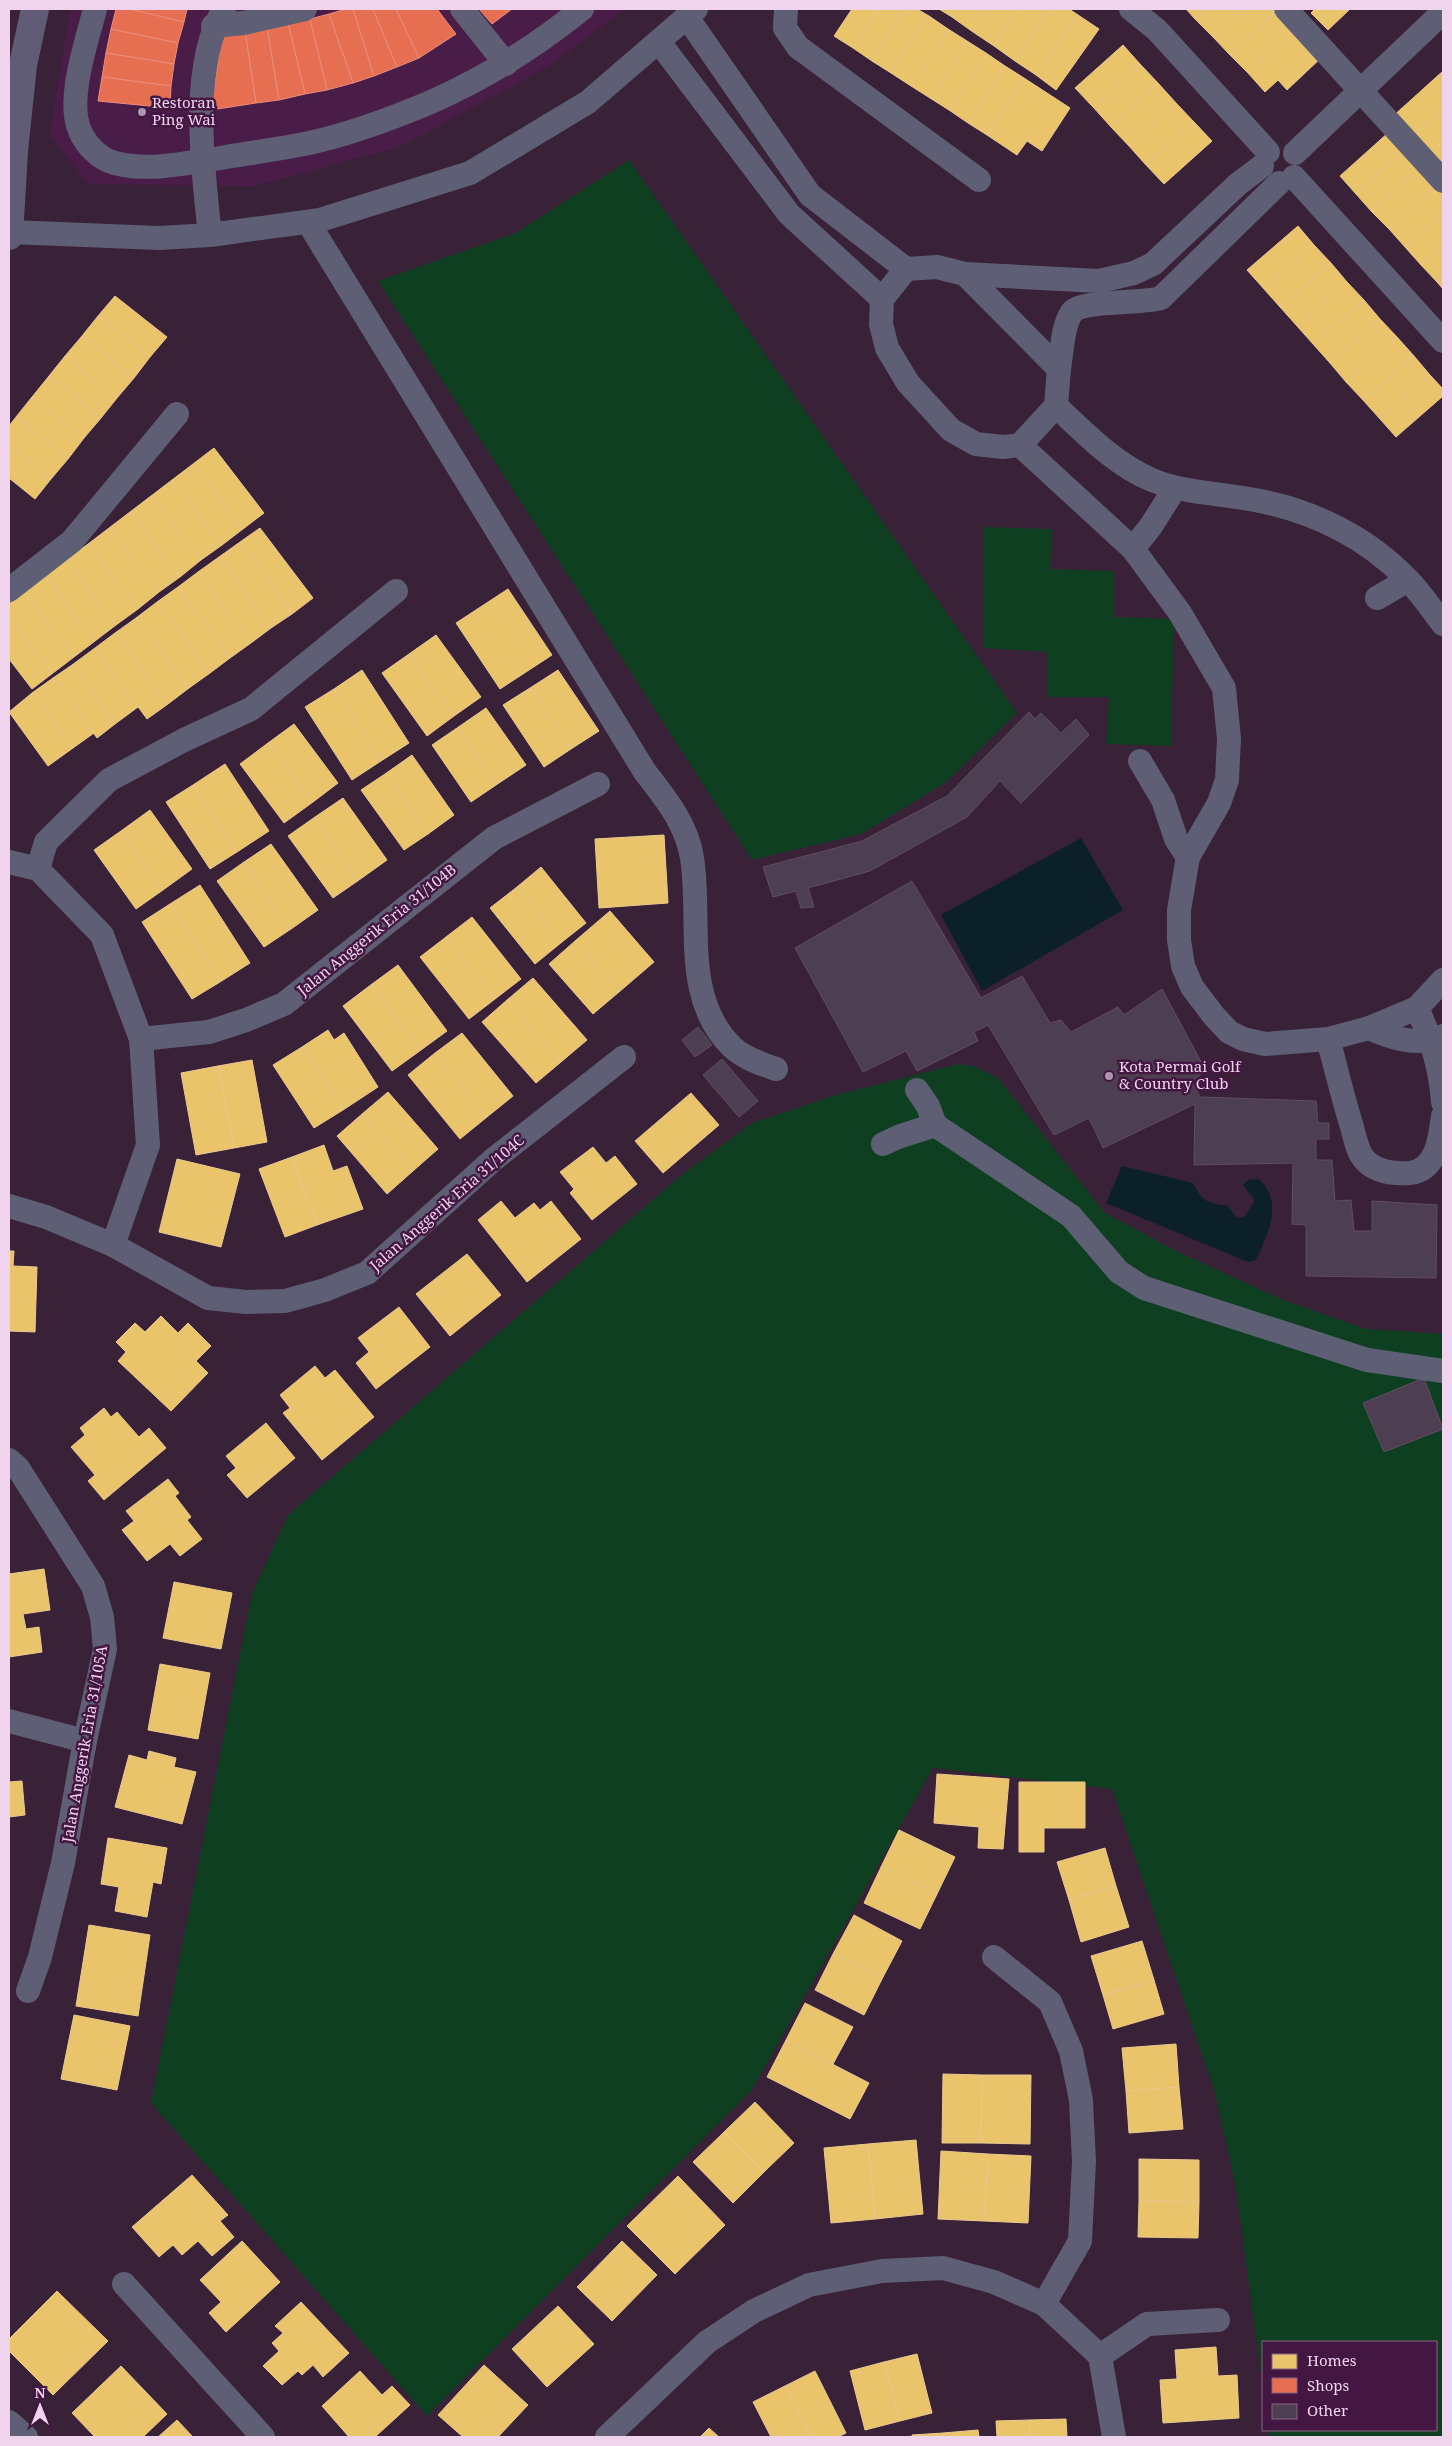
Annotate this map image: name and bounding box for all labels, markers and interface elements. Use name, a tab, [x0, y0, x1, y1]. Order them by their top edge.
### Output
place label: Restoran Ping Wai	[152, 92, 216, 129]
marker: Restoran Ping Wai	[136, 106, 148, 118]
street label: Jalan Anggerik Eria 31/104B	[292, 859, 460, 1000]
place label: Kota Permai Golf & Country Club	[1119, 1056, 1242, 1093]
marker: Kota Permai Golf & Country Club	[1103, 1070, 1115, 1082]
street label: Jalan Anggerik Eria 31/104C	[364, 1130, 528, 1276]
street label: Jalan Anggerik Eria 31/105A	[57, 1643, 111, 1845]
legend	[1262, 2341, 1437, 2431]
text: Homes	[1307, 2350, 1357, 2370]
text: Shops	[1307, 2375, 1350, 2395]
north arrow	[15, 2381, 65, 2431]
text: N	[34, 2383, 46, 2402]
text: Other	[1307, 2400, 1348, 2420]

